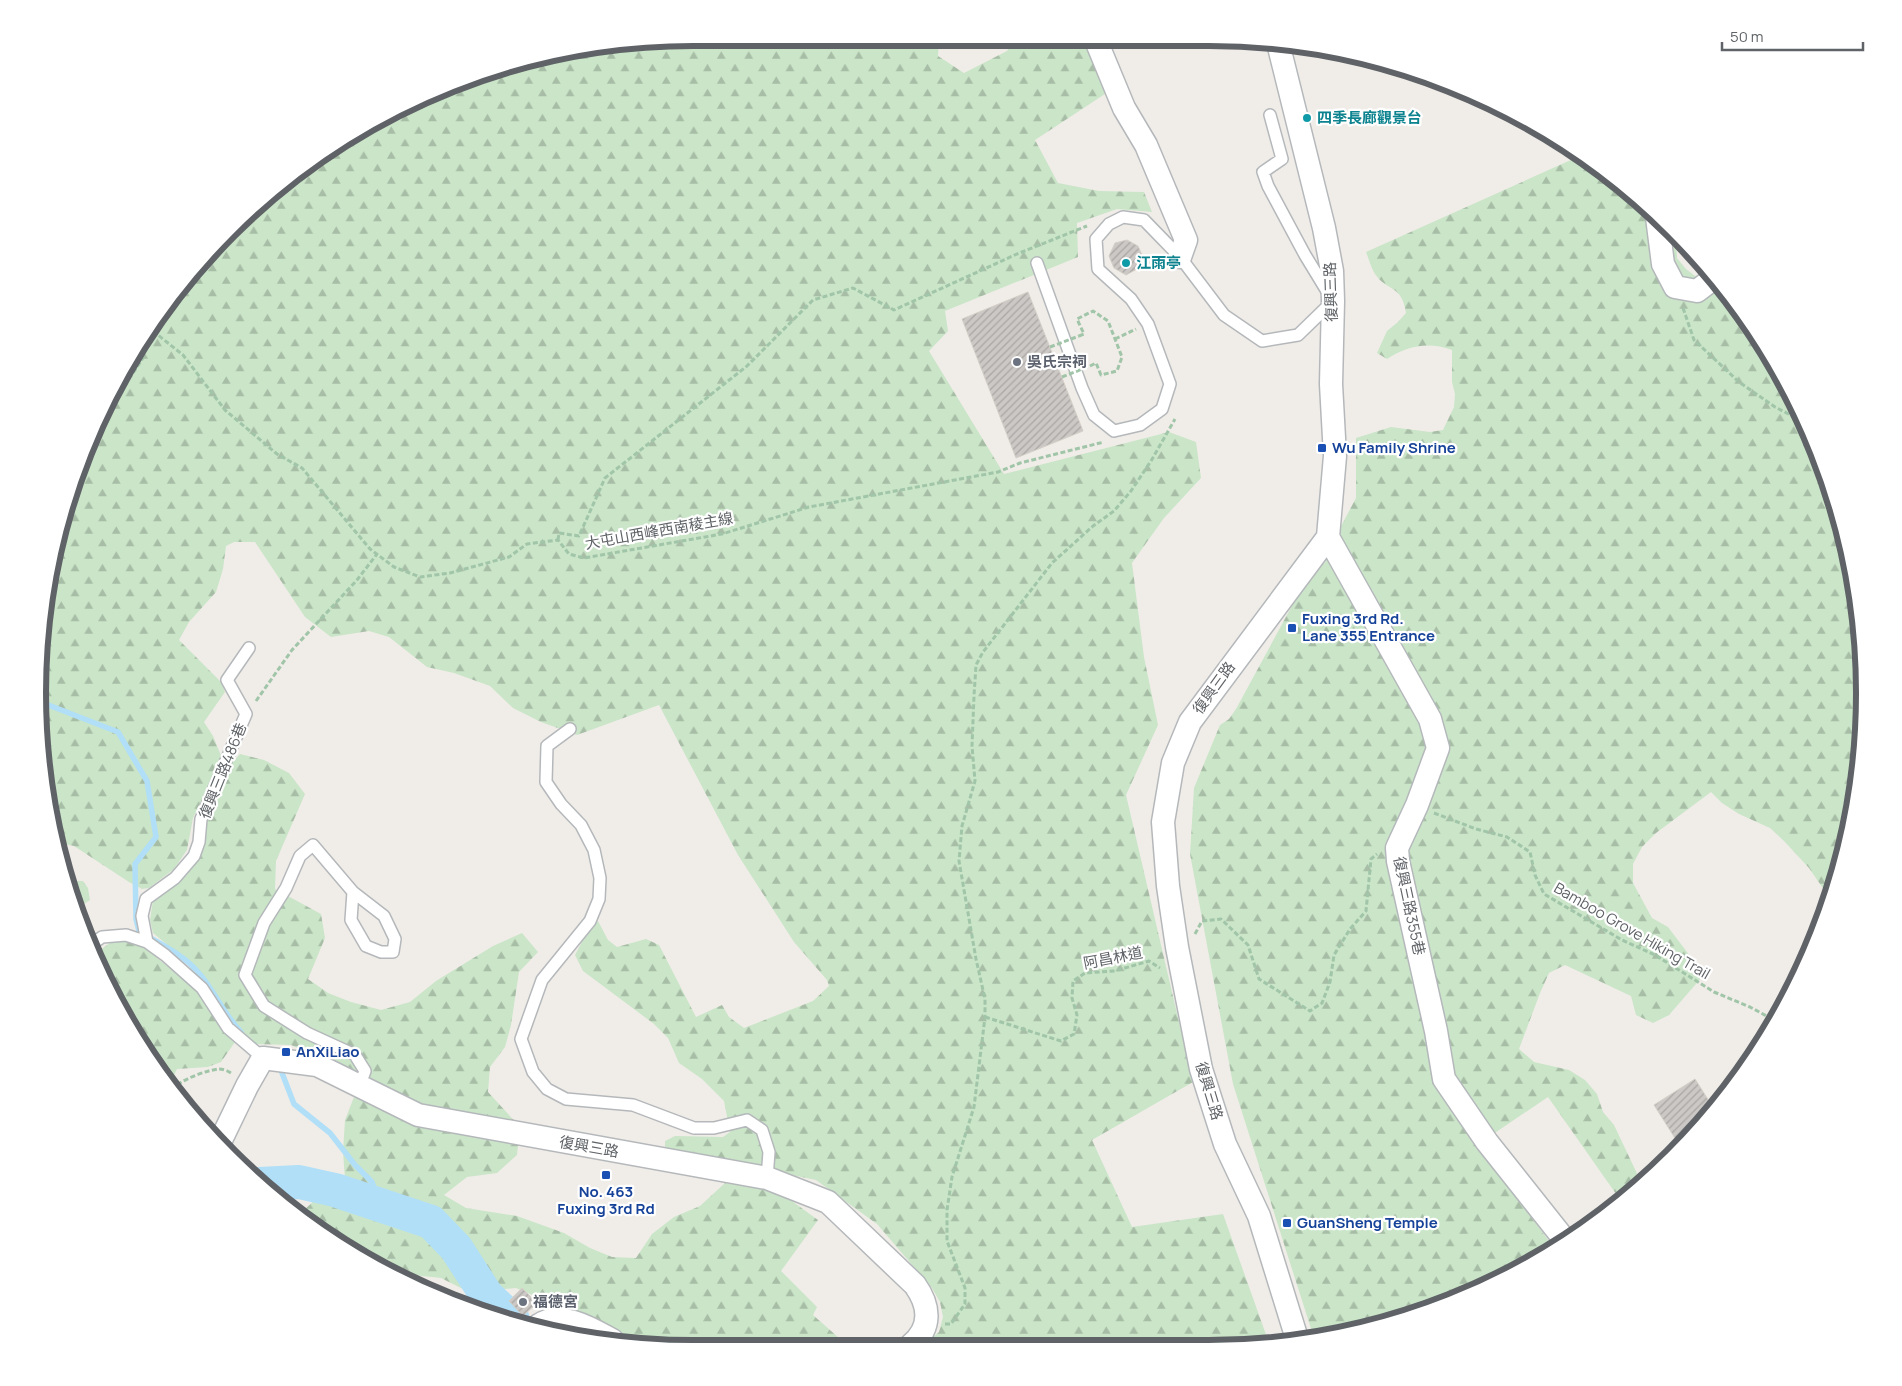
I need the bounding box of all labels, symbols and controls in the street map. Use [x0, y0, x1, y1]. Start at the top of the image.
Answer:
scale bar [1722, 20, 1863, 52]
text: 50 m [1730, 26, 1764, 47]
place label: 四季長廊觀景台 [1317, 107, 1422, 128]
marker: 四季長廊觀景台 [1301, 112, 1313, 124]
place label: 江雨亭 [1136, 252, 1181, 273]
marker: 江雨亭 [1120, 257, 1132, 269]
street label: 復興三路 [1319, 262, 1342, 322]
place label: 吳氏宗祠 [1027, 351, 1087, 372]
marker: 吳氏宗祠 [1011, 356, 1023, 368]
place label: Wu Family Shrine [1332, 437, 1456, 458]
marker: Wu Family Shrine [1316, 442, 1328, 454]
street label: 大屯山西峰西南稜主線 [583, 507, 735, 554]
place label: Fuxing 3rd Rd. Lane 355 Entrance [1302, 608, 1435, 646]
marker: Fuxing 3rd Rd. Lane 355 Entrance [1286, 622, 1298, 634]
street label: 復興三路 [1187, 657, 1240, 718]
street label: 復興三路486巷 [194, 720, 251, 822]
street label: 復興三路355巷 [1389, 854, 1430, 957]
street label: Bamboo Grove Hiking Trail [1550, 877, 1714, 984]
street label: 阿昌林道 [1081, 941, 1144, 974]
place label: AnXiLiao [296, 1041, 360, 1062]
marker: AnXiLiao [280, 1046, 292, 1058]
street label: 復興三路 [1191, 1059, 1228, 1123]
street label: 復興三路 [558, 1131, 620, 1162]
marker: No. 463 Fuxing 3rd Rd [600, 1169, 612, 1181]
place label: No. 463 Fuxing 3rd Rd [557, 1181, 655, 1219]
place label: GuanSheng Temple [1297, 1212, 1438, 1233]
marker: GuanSheng Temple [1281, 1217, 1293, 1229]
place label: 福德宮 [533, 1291, 578, 1312]
marker: 福德宮 [517, 1296, 529, 1308]

